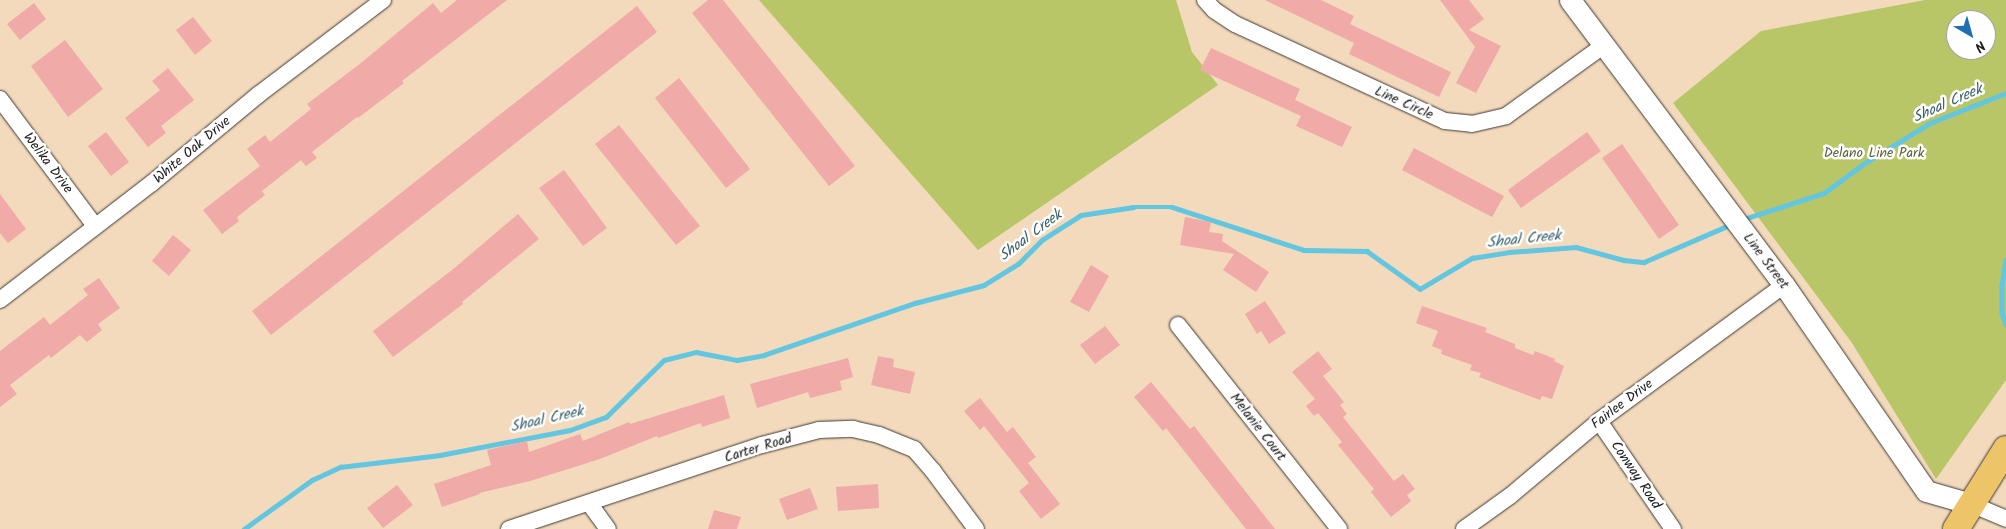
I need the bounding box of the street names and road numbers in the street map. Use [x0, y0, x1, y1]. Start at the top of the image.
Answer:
street label: Line Circle [1372, 83, 1436, 123]
street label: White Oak Drive [150, 113, 234, 187]
street label: Welika Drive [20, 129, 76, 197]
street label: Line Street [1739, 230, 1793, 292]
street label: Fairlee Drive [1588, 375, 1656, 433]
street label: Melanie Court [1226, 390, 1290, 464]
street label: Carter Road [722, 430, 794, 466]
street label: Conway Road [1607, 438, 1665, 512]

